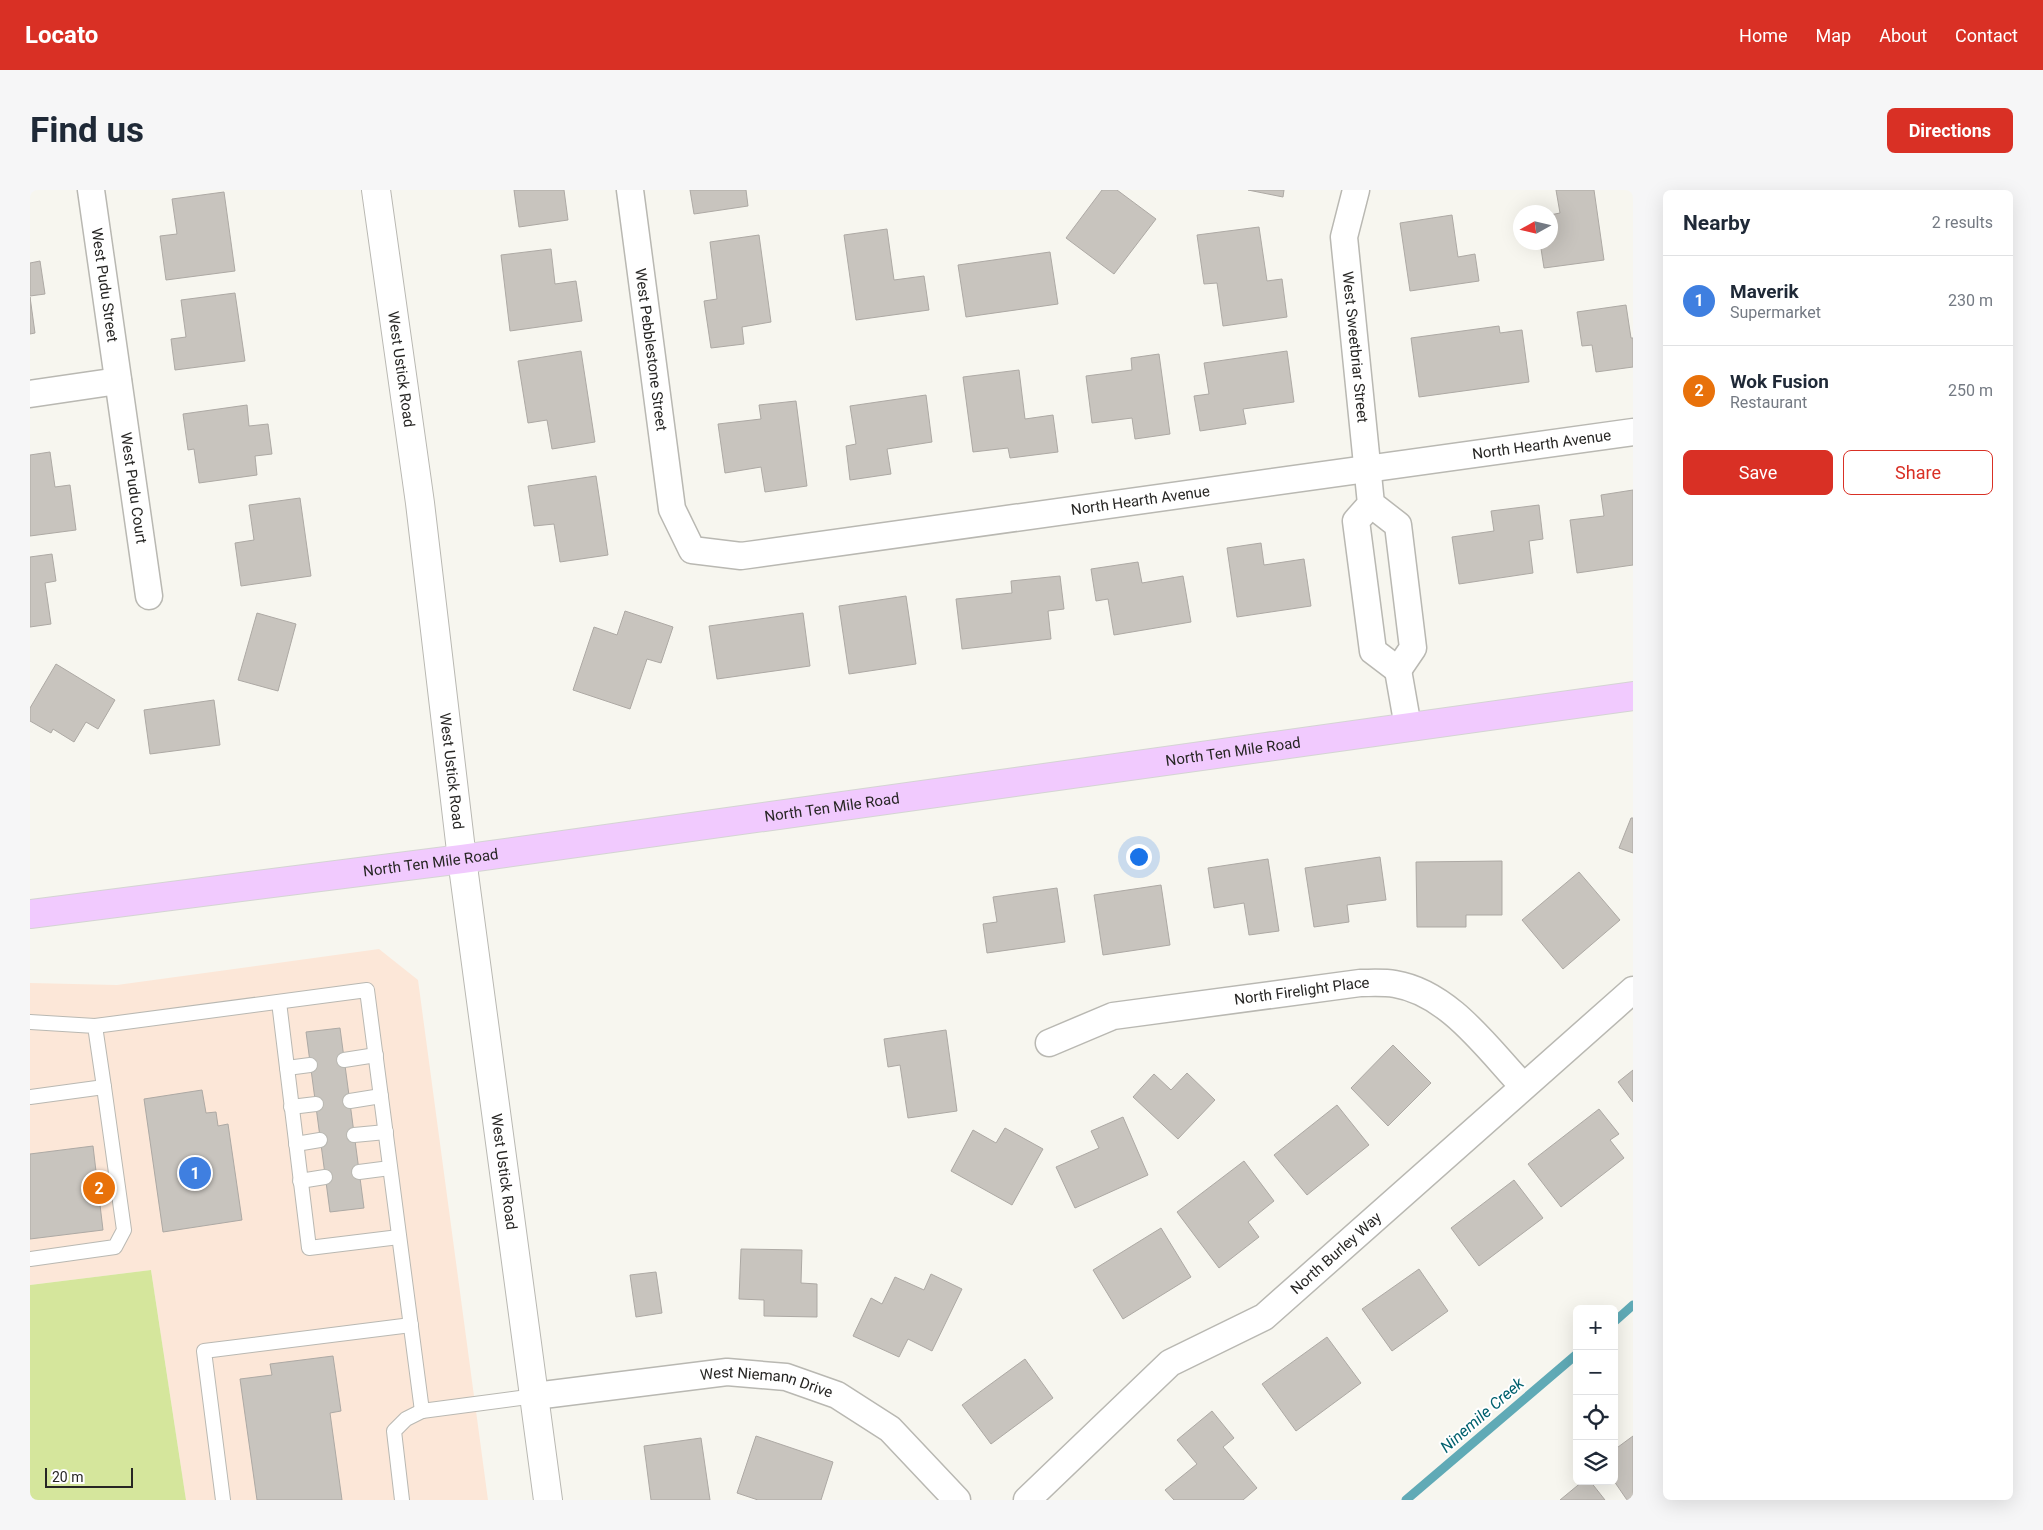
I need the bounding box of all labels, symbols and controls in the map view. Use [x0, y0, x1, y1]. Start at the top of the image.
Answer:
text: Locato [25, 21, 98, 49]
text: Home [1739, 25, 1788, 46]
text: Map [1816, 25, 1851, 46]
text: About [1879, 25, 1927, 46]
text: Contact [1955, 25, 2018, 46]
button: Directions [1887, 108, 2013, 153]
text: Find us [30, 110, 144, 151]
north arrow [1513, 205, 1558, 250]
text: Nearby [1683, 211, 1750, 235]
text: 2 results [1932, 213, 1993, 232]
street label: West Pudu Street [88, 227, 122, 343]
street label: West Pebblestone Street [631, 267, 671, 432]
street label: West Sweetbriar Street [1338, 270, 1372, 424]
text: Maverik [1730, 280, 1799, 303]
text: 1 [1694, 291, 1704, 310]
text: 230 m [1948, 291, 1993, 310]
text: Supermarket [1730, 303, 1821, 322]
street label: West Ustick Road [384, 310, 418, 429]
text: Wok Fusion [1730, 370, 1829, 393]
text: 2 [1694, 381, 1704, 400]
text: 250 m [1948, 381, 1993, 400]
text: Restaurant [1730, 393, 1807, 412]
street label: North Hearth Avenue [1471, 426, 1612, 463]
street label: West Pudu Court [117, 431, 150, 545]
button: Save [1683, 450, 1833, 495]
button: Share [1843, 450, 1993, 495]
street label: North Hearth Avenue [1070, 482, 1211, 519]
street label: West Ustick Road [436, 712, 467, 830]
street label: North Ten Mile Road [1164, 733, 1302, 770]
street label: North Ten Mile Road [763, 789, 901, 826]
your location [1126, 844, 1152, 870]
street label: North Ten Mile Road [362, 845, 499, 881]
street label: North Firelight Place [1233, 974, 1370, 1009]
street label: West Ustick Road [487, 1112, 521, 1231]
pin: 1 [179, 1154, 211, 1192]
pin: 2 [83, 1169, 115, 1207]
street label: North Burley Way [1287, 1208, 1385, 1298]
map controls [1573, 1305, 1618, 1485]
button: + [1573, 1305, 1618, 1350]
button: − [1573, 1350, 1618, 1395]
street label: West Niemann Drive [699, 1363, 835, 1402]
water label: Ninemile Creek [1436, 1373, 1529, 1456]
button: locate [1573, 1395, 1618, 1440]
button: layers [1573, 1440, 1618, 1485]
scale bar [45, 1465, 132, 1488]
text: 20 m [52, 1469, 84, 1485]

